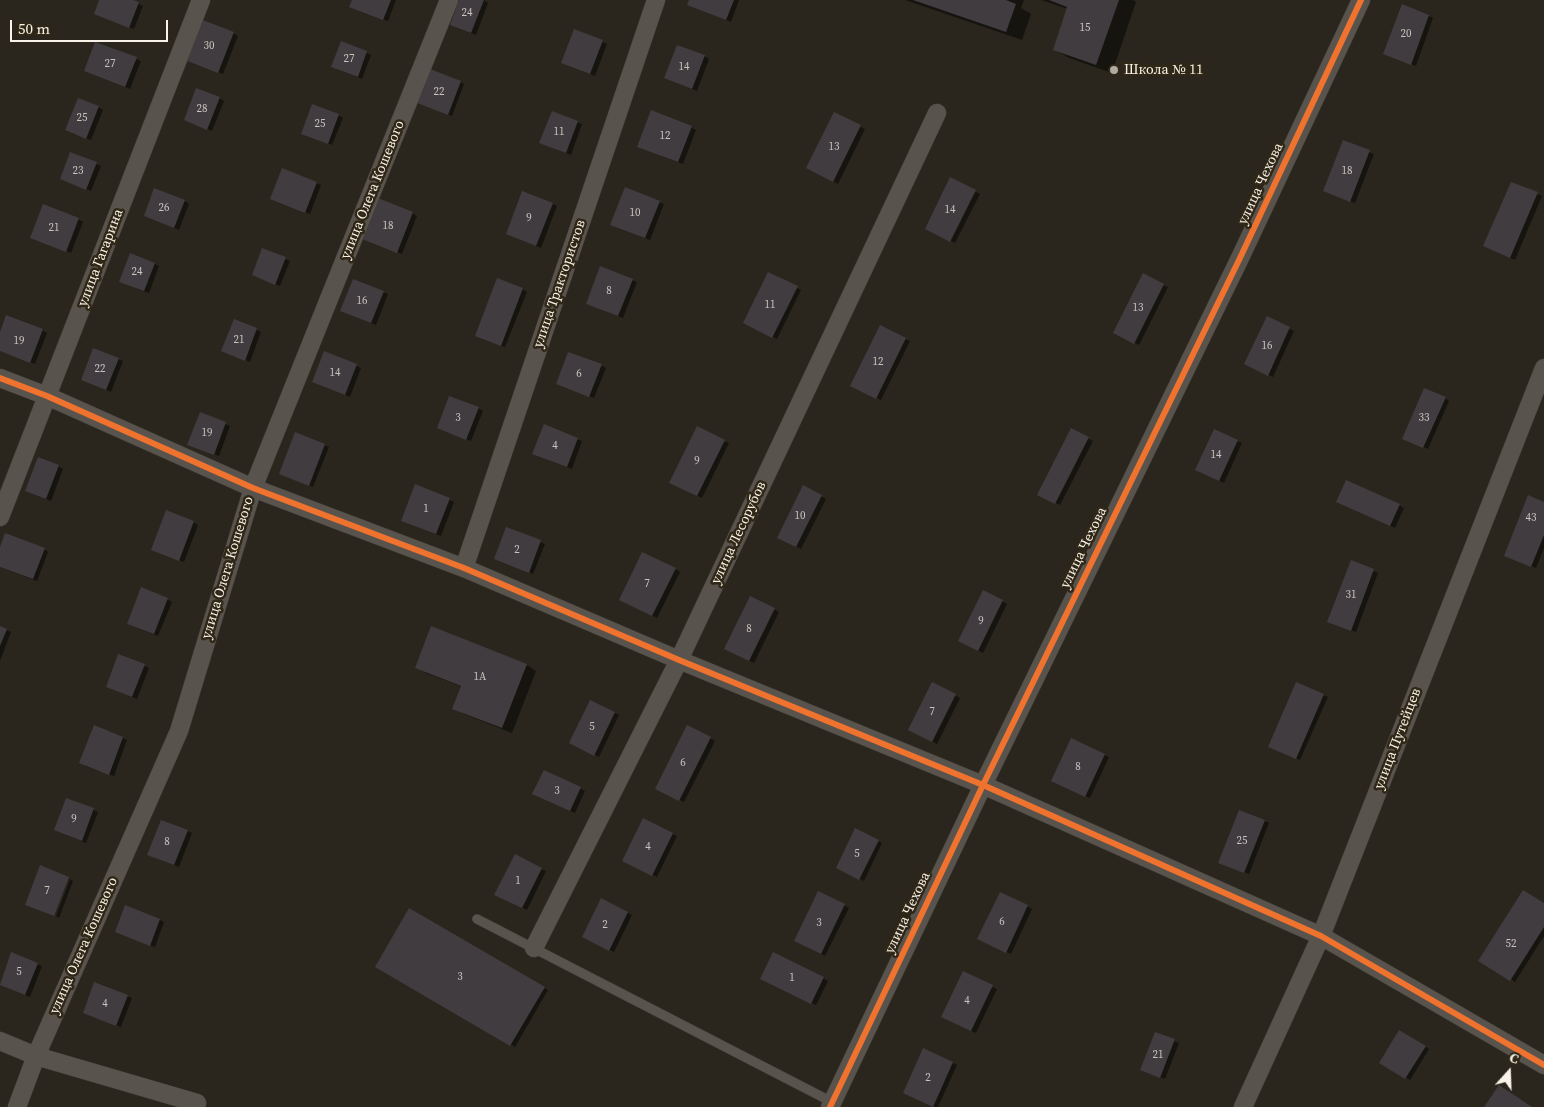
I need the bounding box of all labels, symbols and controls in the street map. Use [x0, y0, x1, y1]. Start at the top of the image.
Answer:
house number: 24 [462, 6, 472, 20]
scale bar [12, 10, 170, 42]
text: 50 m [18, 18, 50, 39]
house number: 15 [1080, 21, 1090, 35]
house number: 20 [1401, 27, 1411, 41]
house number: 30 [204, 39, 214, 53]
house number: 27 [344, 52, 354, 66]
house number: 27 [105, 57, 115, 71]
house number: 14 [679, 60, 689, 74]
place label: Школа № 11 [1124, 62, 1203, 78]
marker: Школа № 11 [1108, 64, 1120, 76]
house number: 22 [434, 85, 444, 99]
house number: 28 [197, 102, 207, 116]
house number: 25 [77, 111, 87, 125]
house number: 25 [315, 117, 325, 131]
street label: улица Олега Кошевого [337, 118, 409, 262]
house number: 11 [554, 125, 564, 139]
house number: 12 [660, 129, 670, 143]
house number: 13 [829, 140, 839, 154]
street label: улица Чехова [1235, 140, 1287, 228]
house number: 23 [73, 164, 83, 178]
house number: 18 [1342, 164, 1352, 178]
house number: 26 [159, 201, 169, 215]
house number: 14 [945, 203, 955, 217]
house number: 10 [630, 206, 640, 220]
street label: улица Гагарина [75, 207, 127, 309]
house number: 9 [526, 211, 532, 225]
street label: улица Трактористов [530, 218, 590, 350]
house number: 18 [383, 219, 393, 233]
house number: 21 [49, 221, 59, 235]
house number: 24 [132, 265, 142, 279]
house number: 8 [606, 284, 612, 298]
house number: 16 [357, 294, 367, 308]
house number: 11 [765, 298, 775, 312]
house number: 13 [1133, 301, 1143, 315]
house number: 21 [234, 333, 244, 347]
house number: 19 [14, 334, 24, 348]
house number: 16 [1262, 339, 1272, 353]
house number: 12 [873, 355, 883, 369]
house number: 22 [95, 362, 105, 376]
house number: 14 [330, 366, 340, 380]
house number: 6 [576, 367, 582, 381]
house number: 3 [455, 411, 461, 425]
house number: 33 [1419, 411, 1429, 425]
house number: 19 [202, 426, 212, 440]
house number: 4 [552, 439, 558, 453]
house number: 14 [1211, 448, 1221, 462]
house number: 9 [694, 454, 700, 468]
street label: улица Лесорубов [708, 479, 770, 587]
street label: улица Олега Кошевого [198, 495, 258, 641]
house number: 1 [423, 502, 429, 516]
street label: улица Чехова [1057, 505, 1111, 591]
house number: 10 [795, 509, 805, 523]
house number: 43 [1526, 511, 1536, 525]
house number: 2 [514, 543, 520, 557]
house number: 7 [644, 577, 650, 591]
house number: 31 [1346, 588, 1356, 602]
house number: 9 [978, 614, 984, 628]
house number: 8 [746, 622, 752, 636]
house number: 1А [474, 670, 486, 684]
street label: улица Путейцев [1371, 686, 1425, 792]
house number: 7 [929, 705, 935, 719]
house number: 5 [589, 720, 595, 734]
house number: 6 [680, 756, 686, 770]
house number: 8 [1075, 760, 1081, 774]
house number: 3 [554, 784, 560, 798]
house number: 9 [71, 812, 77, 826]
house number: 25 [1237, 834, 1247, 848]
house number: 8 [164, 835, 170, 849]
house number: 4 [645, 840, 651, 854]
house number: 5 [854, 847, 860, 861]
street label: улица Чехова [882, 869, 934, 957]
house number: 1 [515, 874, 521, 888]
street label: улица Олега Кошевого [46, 875, 122, 1017]
house number: 7 [44, 884, 50, 898]
house number: 6 [999, 915, 1005, 929]
house number: 3 [816, 916, 822, 930]
house number: 2 [602, 918, 608, 932]
house number: 52 [1506, 937, 1516, 951]
house number: 5 [16, 965, 22, 979]
house number: 3 [457, 970, 463, 984]
house number: 1 [789, 971, 795, 985]
house number: 4 [964, 994, 970, 1008]
house number: 4 [102, 997, 108, 1011]
north arrow [1484, 1047, 1534, 1097]
text: С [1507, 1047, 1522, 1069]
house number: 21 [1153, 1048, 1163, 1062]
house number: 2 [925, 1071, 931, 1085]

